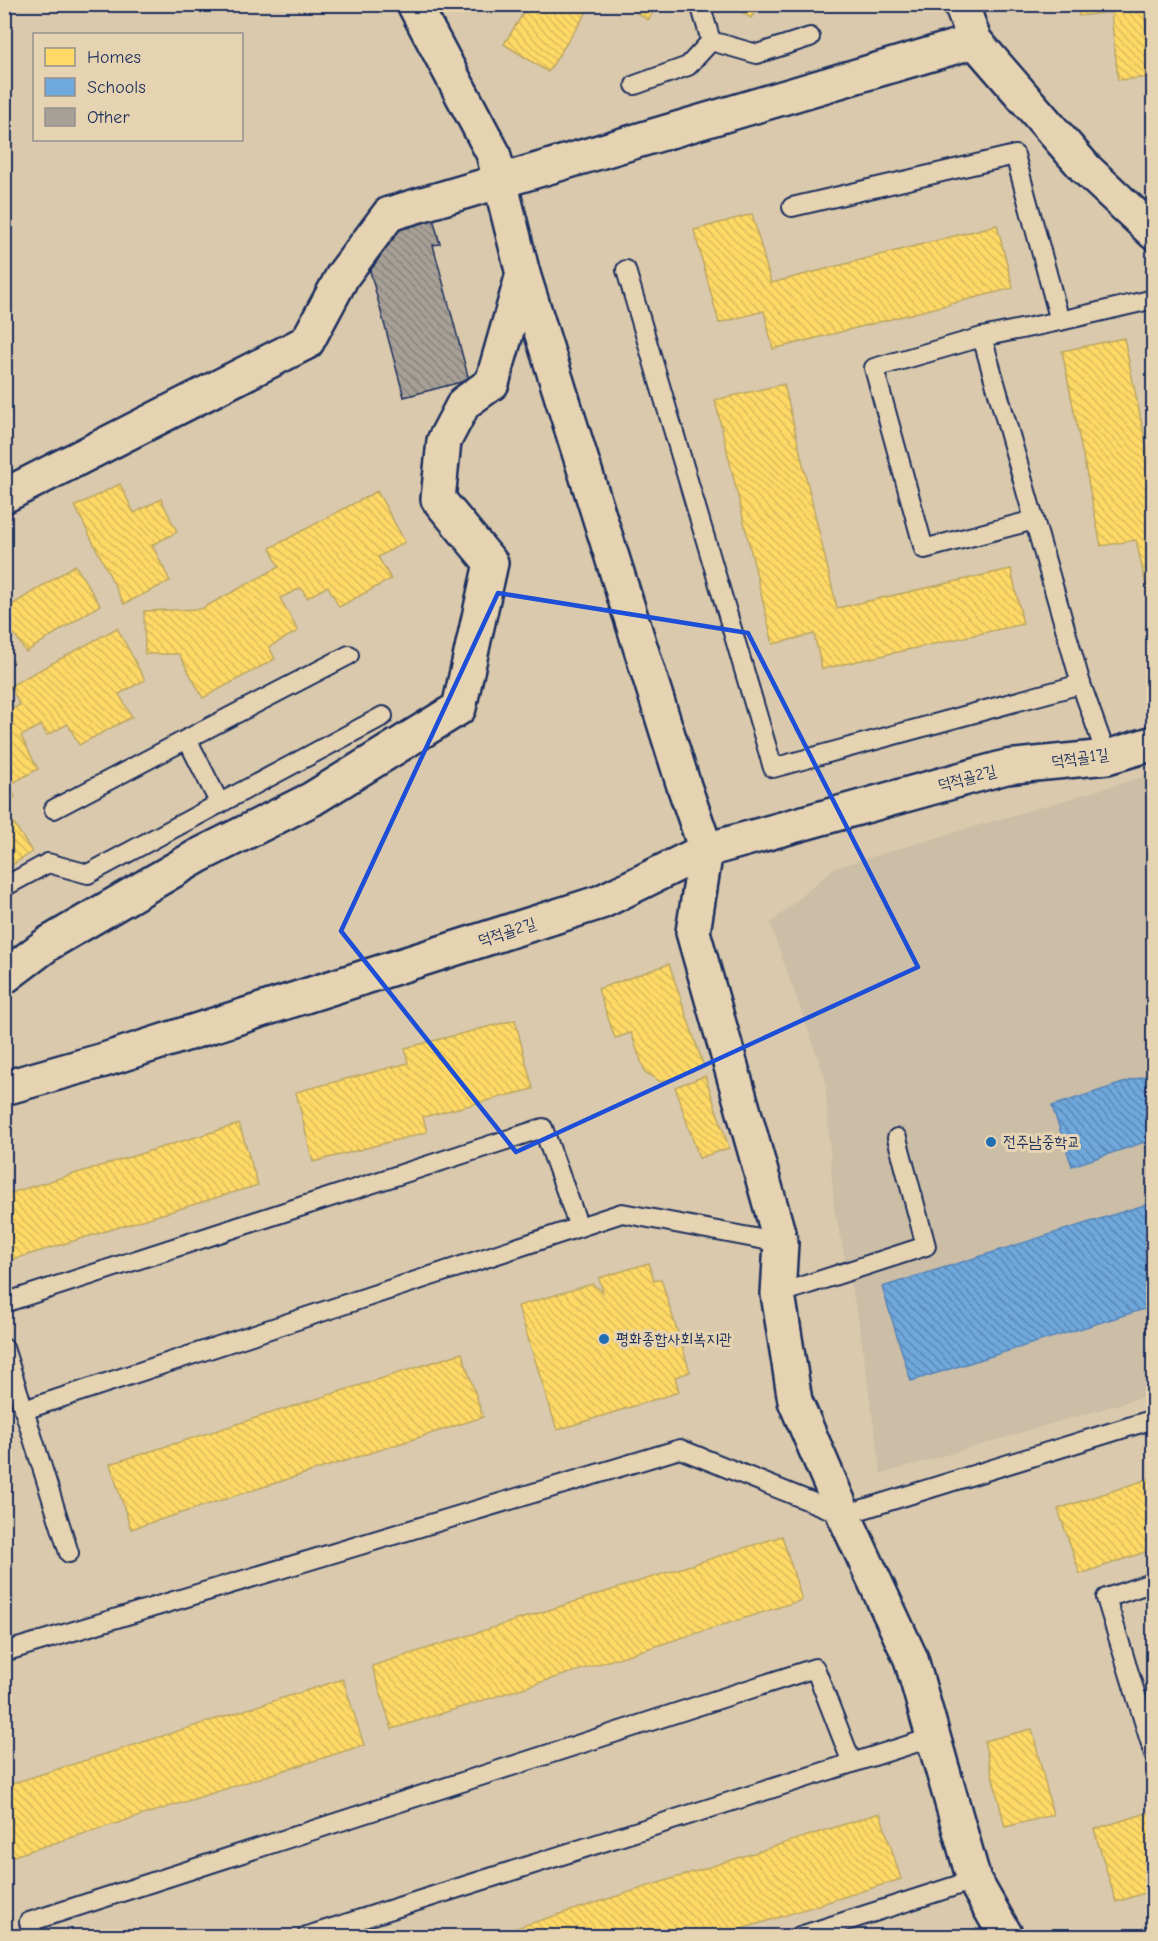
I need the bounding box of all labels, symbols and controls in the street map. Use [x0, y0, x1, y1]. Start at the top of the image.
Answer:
legend [33, 33, 243, 141]
text: Homes [87, 47, 141, 68]
text: Schools [87, 77, 146, 98]
text: Other [87, 107, 130, 128]
street label: 덕적골1길 [1050, 745, 1110, 771]
street label: 덕적골2길 [936, 762, 998, 794]
street label: 덕적골2길 [476, 914, 538, 950]
place label: 전주남중학교 [1003, 1133, 1080, 1151]
marker: 전주남중학교 [984, 1135, 998, 1149]
place label: 평화종합사회복지관 [616, 1330, 732, 1348]
marker: 평화종합사회복지관 [597, 1332, 611, 1346]

